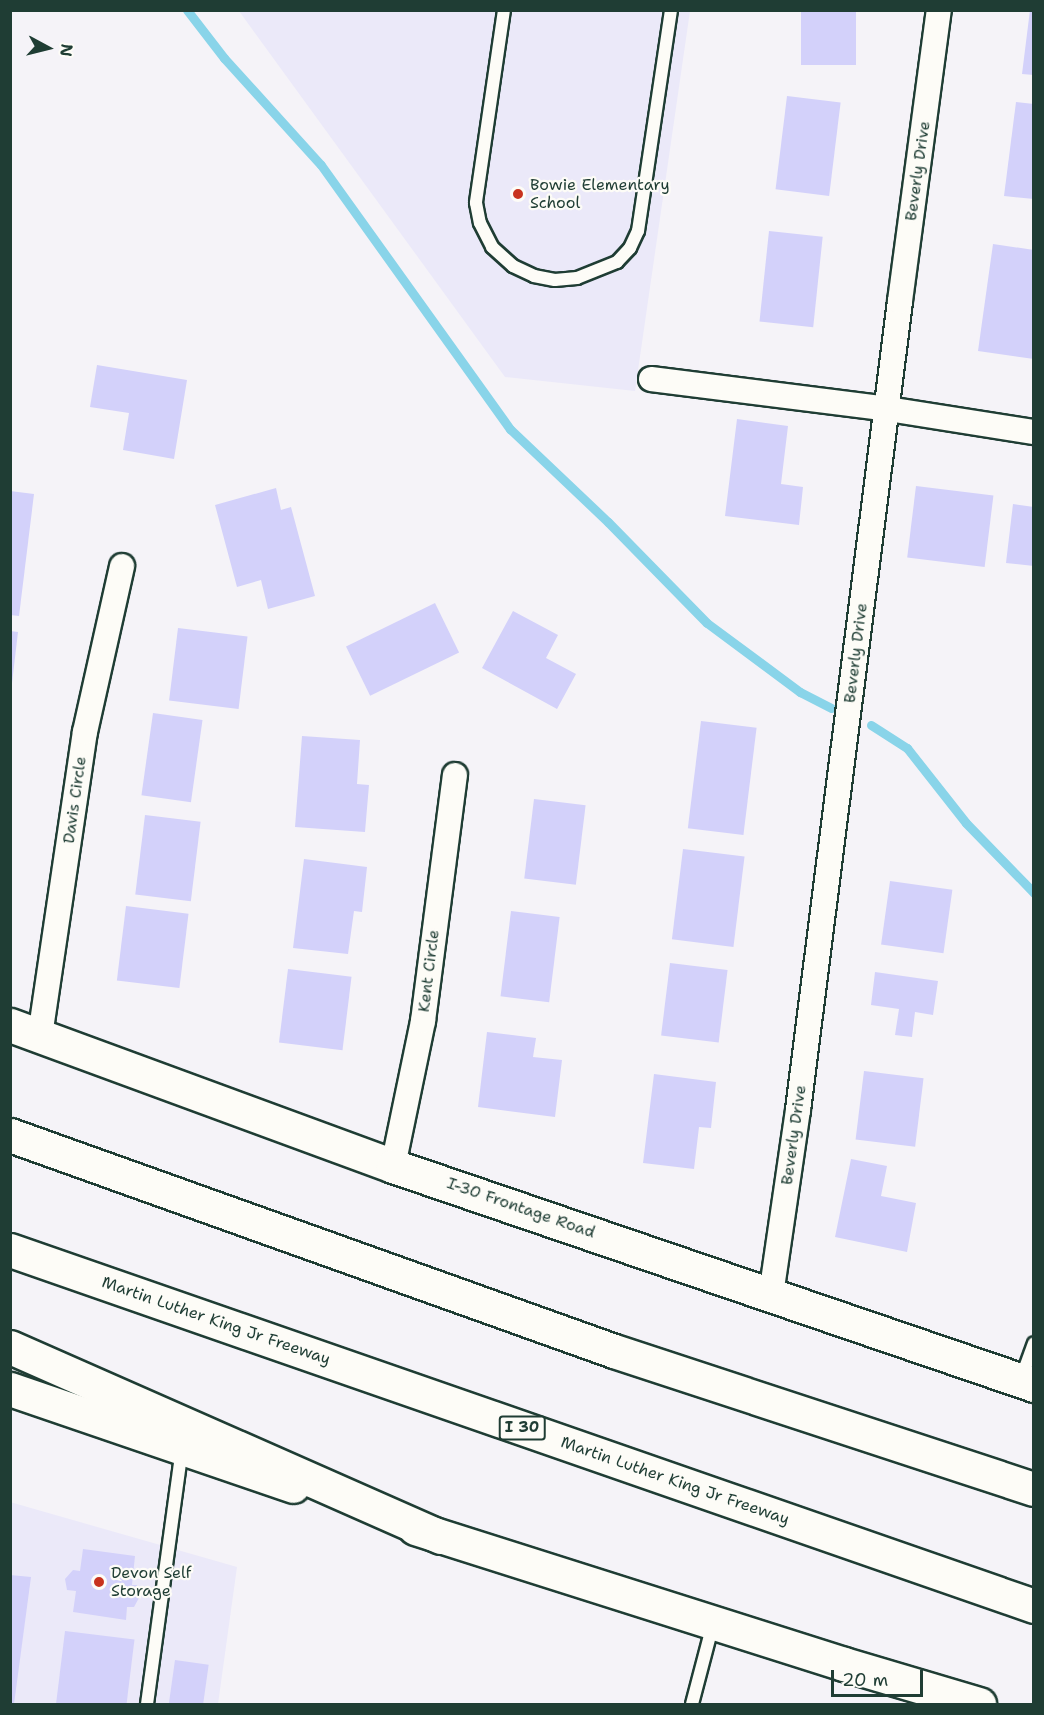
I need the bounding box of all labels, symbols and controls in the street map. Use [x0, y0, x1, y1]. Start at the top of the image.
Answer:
north arrow [18, 18, 78, 78]
text: N [55, 43, 78, 58]
street label: Beverly Drive [901, 120, 935, 222]
place label: Bowie Elementary School [530, 175, 670, 213]
marker: Bowie Elementary School [511, 187, 525, 201]
street label: Beverly Drive [840, 602, 872, 704]
street label: Davis Circle [59, 755, 91, 845]
street label: Kent Circle [414, 929, 444, 1013]
street label: Beverly Drive [777, 1084, 811, 1186]
street label: I-30 Frontage Road [444, 1174, 598, 1242]
street label: Martin Luther King Jr Freeway [99, 1273, 333, 1369]
road number: I 30 [498, 1416, 546, 1440]
street label: Martin Luther King Jr Freeway [558, 1433, 792, 1529]
place label: Devon Self Storage [111, 1563, 192, 1601]
marker: Devon Self Storage [92, 1575, 106, 1589]
scale bar [834, 1658, 926, 1696]
text: 20 m [842, 1668, 888, 1692]

